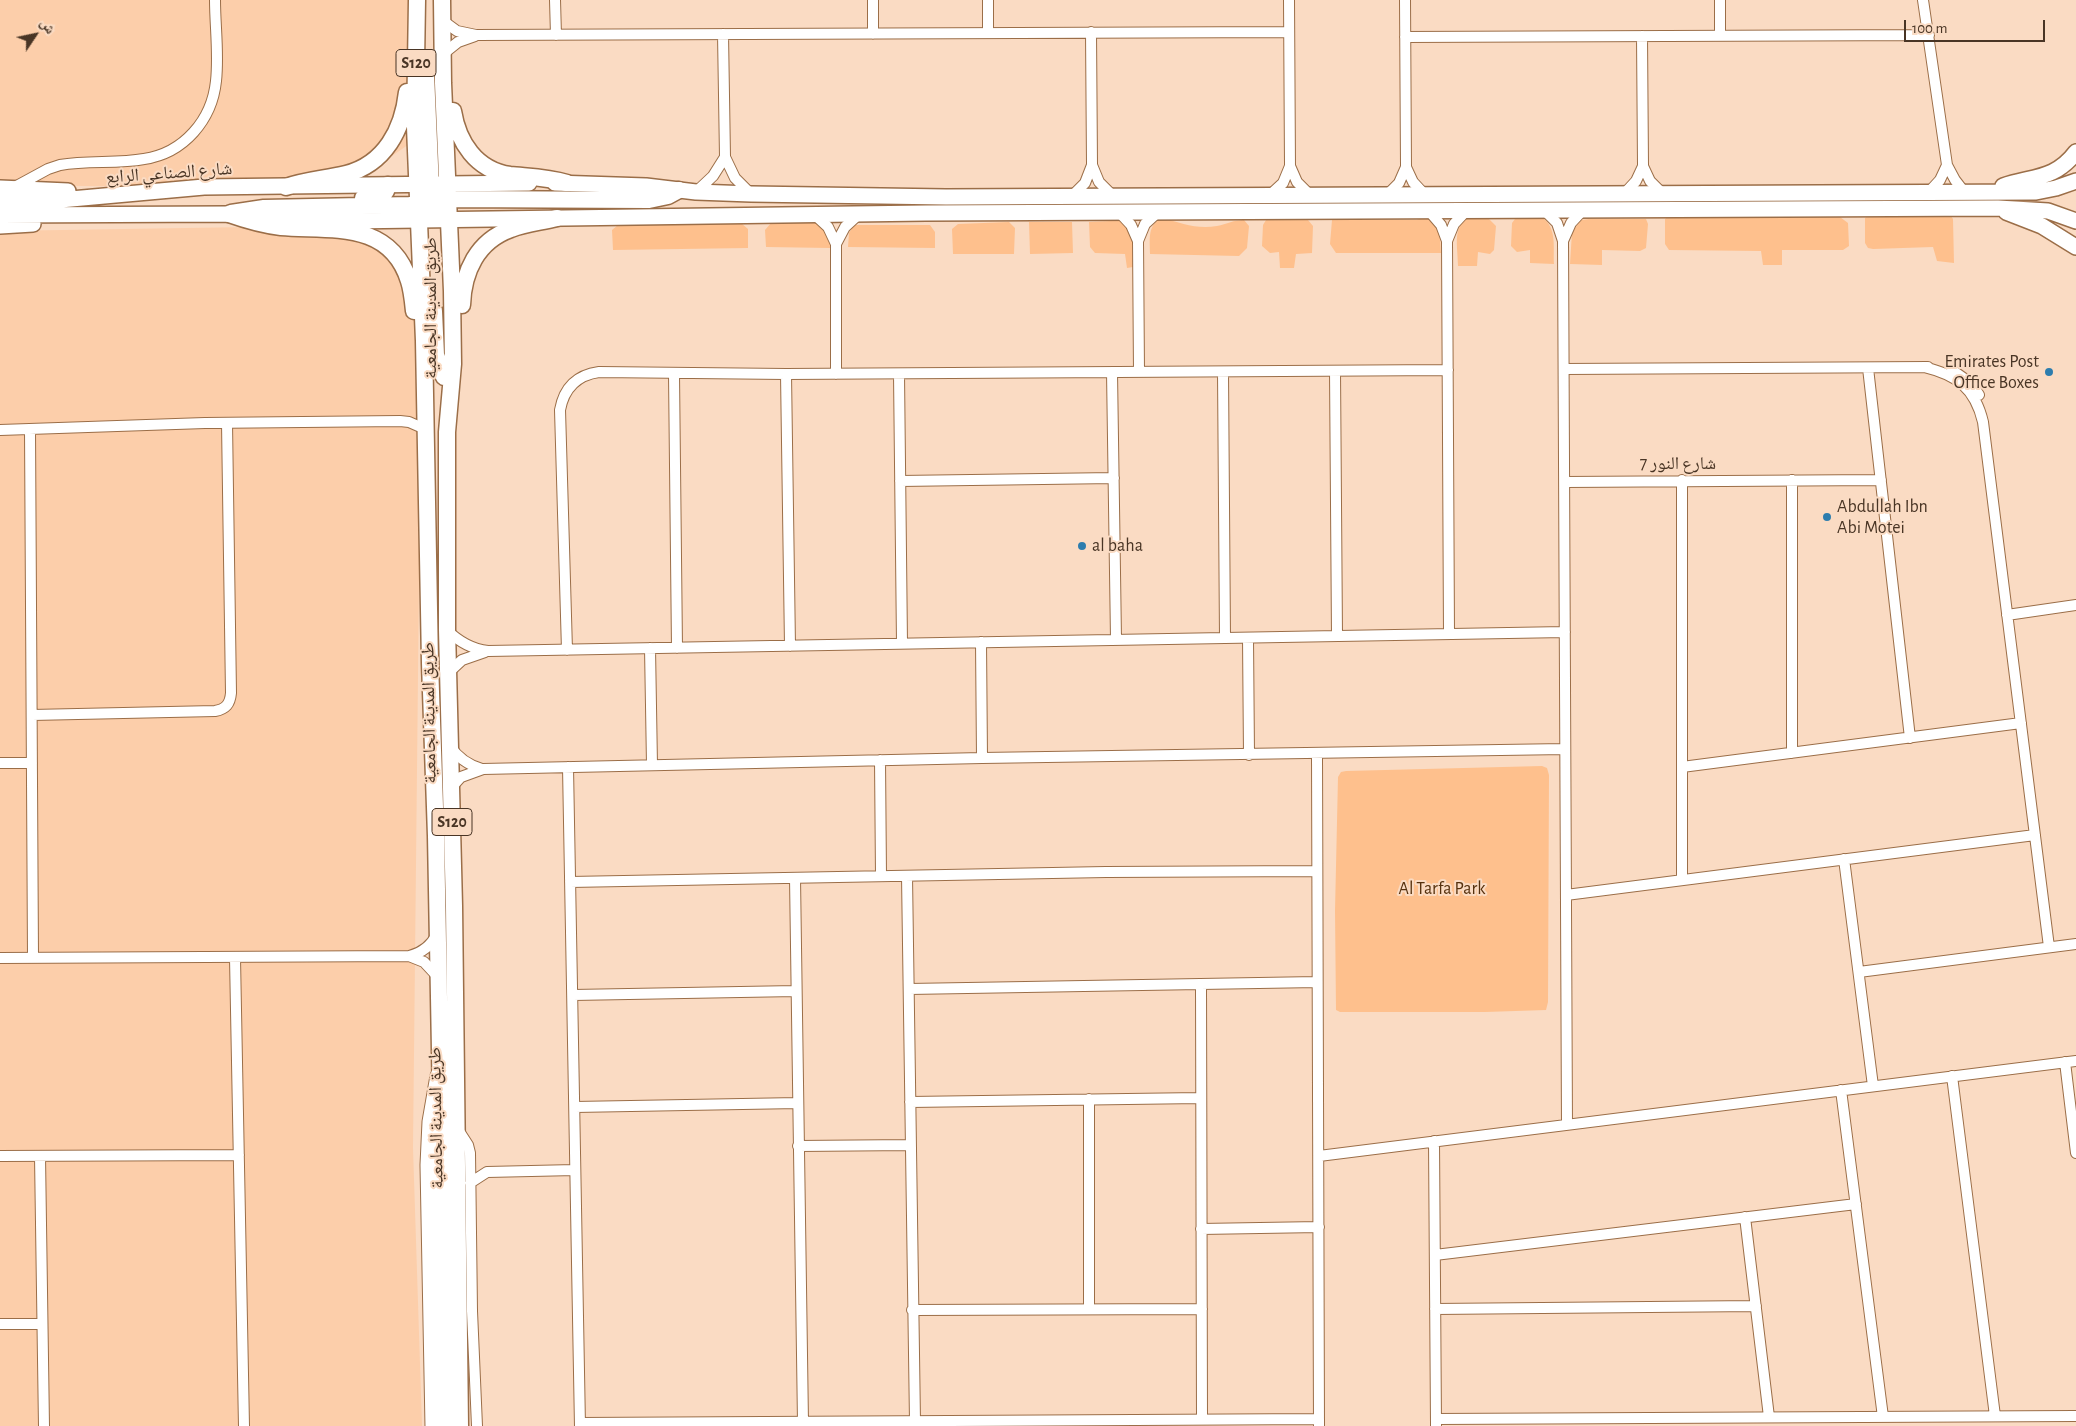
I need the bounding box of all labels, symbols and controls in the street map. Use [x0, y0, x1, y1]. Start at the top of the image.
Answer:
north arrow [10, 10, 60, 60]
scale bar [1906, 10, 2047, 42]
text: ش [37, 17, 57, 37]
text: 100 m [1912, 21, 1947, 36]
road number: S120 [396, 49, 436, 76]
street label: شارع الصناعي الرابع [105, 158, 233, 188]
street label: طريق المدينة الجامعية [420, 237, 442, 379]
place label: Emirates Post Office Boxes [1945, 351, 2039, 394]
marker: Emirates Post Office Boxes [2043, 366, 2055, 378]
street label: شارع النور 7 [1640, 453, 1716, 475]
place label: Abdullah Ibn Abi Motei [1837, 496, 1928, 538]
marker: Abdullah Ibn Abi Motei [1821, 511, 1833, 523]
place label: al baha [1092, 535, 1143, 557]
marker: al baha [1076, 540, 1088, 552]
street label: طريق المدينة الجامعية [417, 642, 441, 784]
road number: S120 [432, 809, 472, 836]
park label: Al Tarfa Park [1398, 878, 1486, 900]
street label: طريق المدينة الجامعية [424, 1047, 448, 1189]

